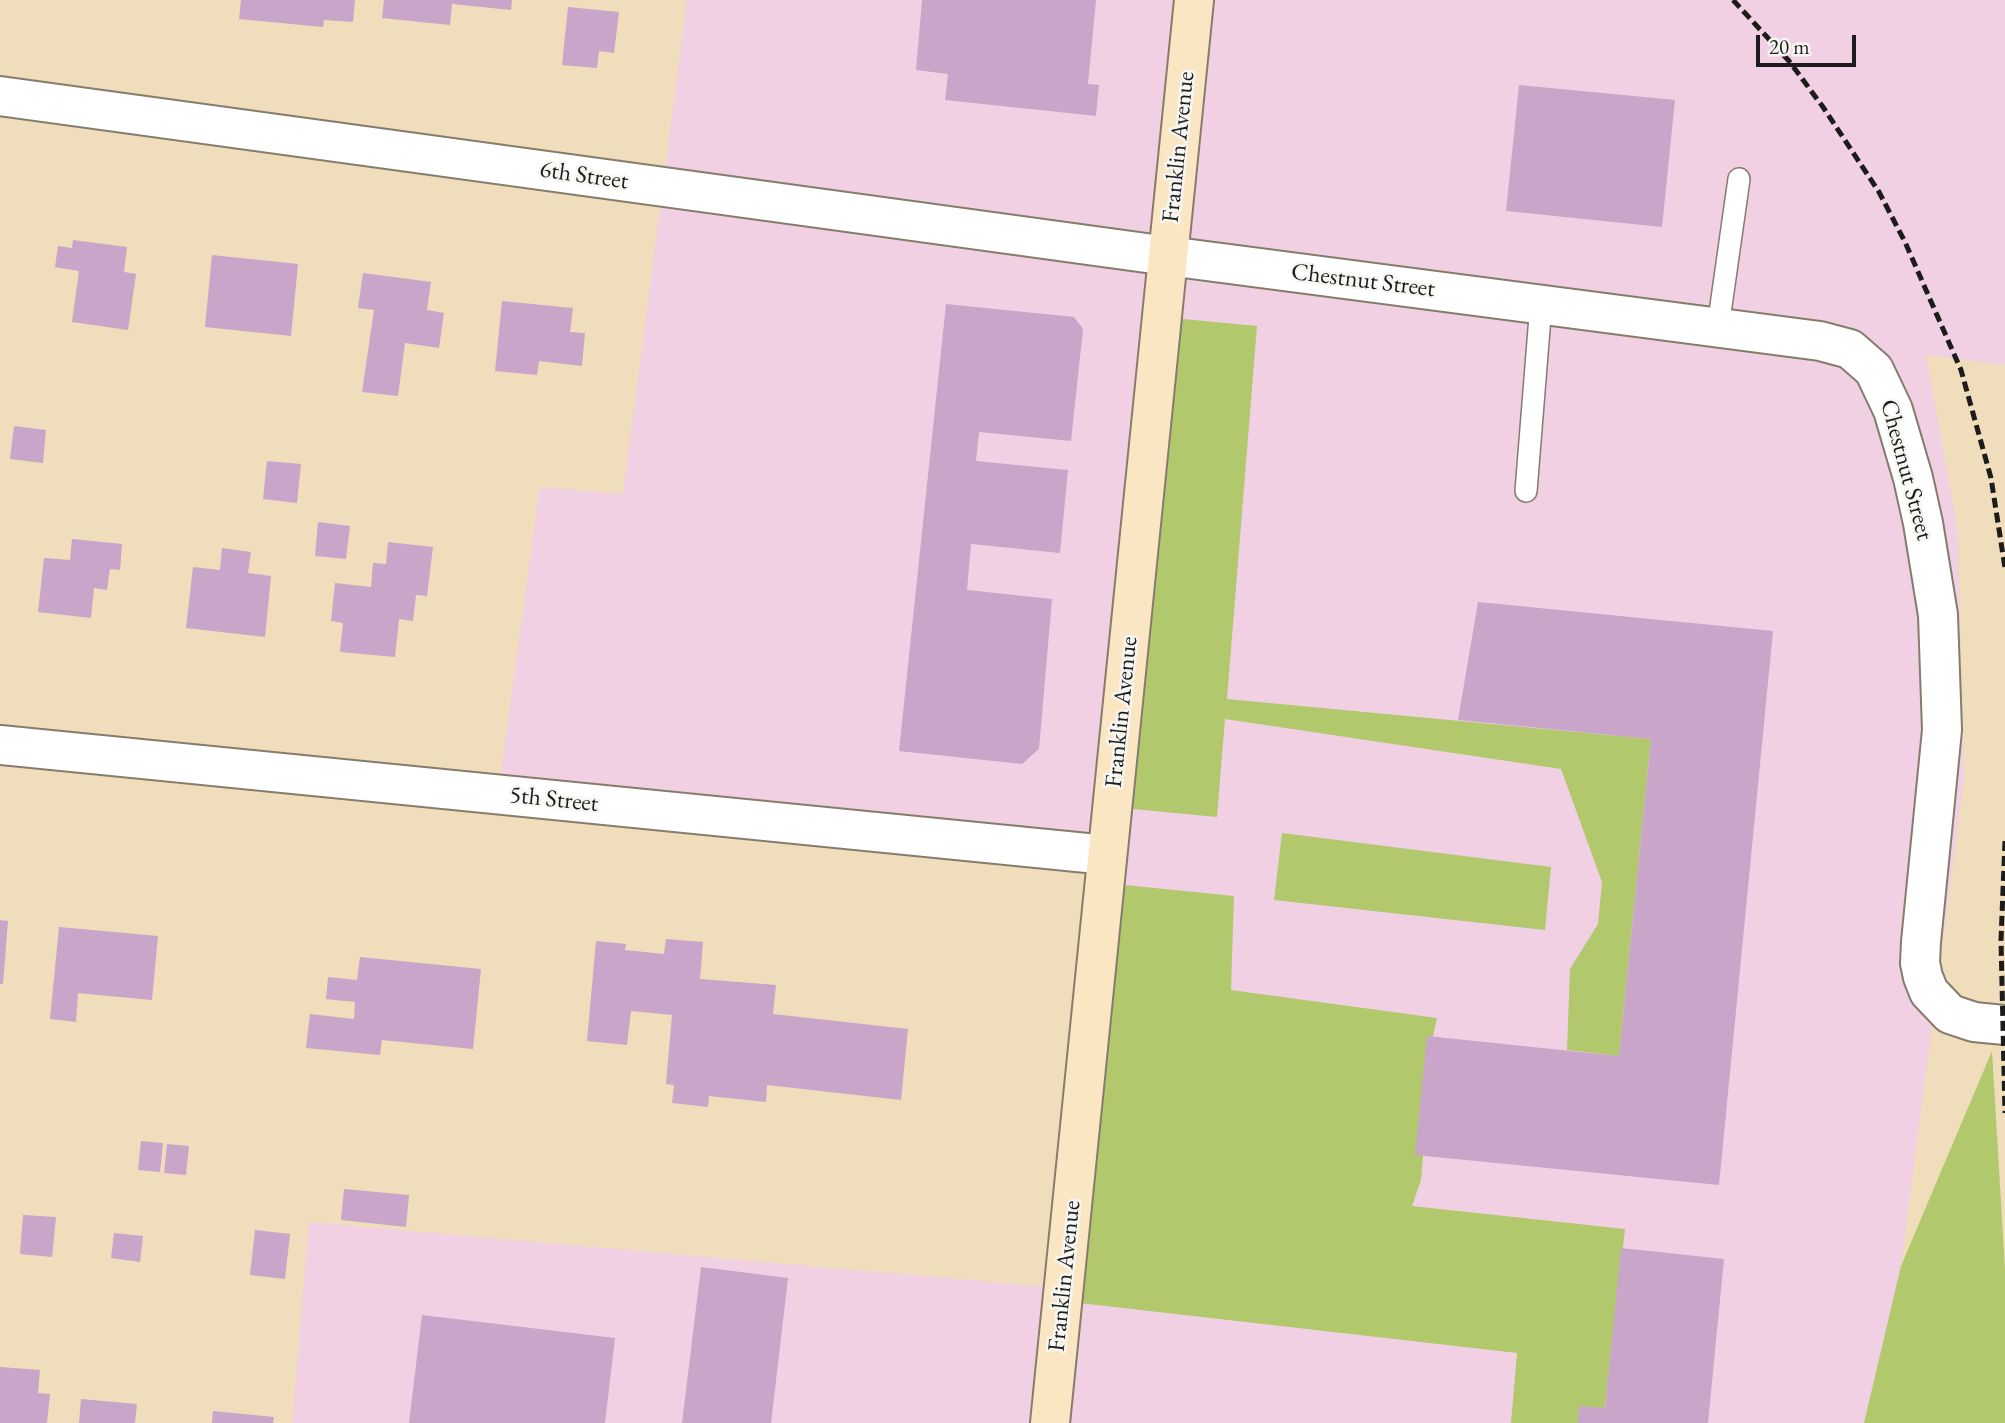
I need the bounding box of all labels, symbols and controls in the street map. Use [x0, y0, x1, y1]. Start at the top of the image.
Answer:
scale bar [1760, 21, 1860, 65]
text: 20 m [1769, 33, 1810, 60]
street label: Franklin Avenue [1157, 70, 1201, 224]
street label: 6th Street [538, 156, 630, 196]
street label: Chestnut Street [1290, 258, 1436, 304]
street label: Chestnut Street [1873, 397, 1939, 543]
street label: Franklin Avenue [1100, 635, 1144, 789]
street label: 5th Street [508, 781, 600, 819]
street label: Franklin Avenue [1043, 1199, 1087, 1353]

